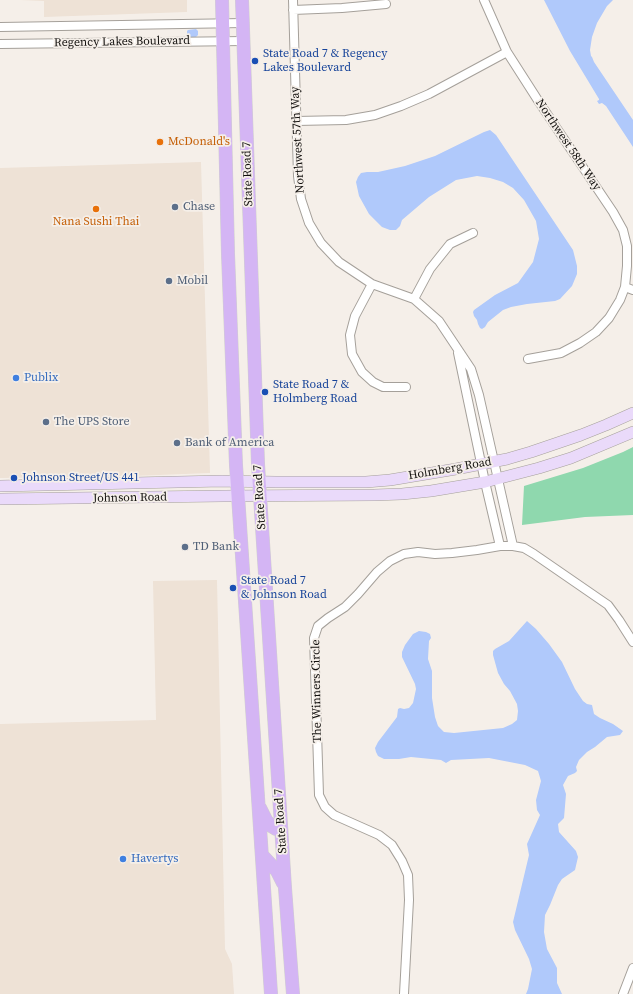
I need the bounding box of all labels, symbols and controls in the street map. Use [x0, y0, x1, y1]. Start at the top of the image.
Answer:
street label: Regency Lakes Boulevard [54, 34, 190, 50]
place label: State Road 7 & Regency Lakes Boulevard [263, 47, 387, 75]
marker: State Road 7 & Regency Lakes Boulevard [250, 56, 260, 66]
street label: Northwest 57th Way [288, 86, 308, 194]
street label: Northwest 58th Way [532, 97, 604, 193]
place label: McDonald's [168, 135, 230, 149]
marker: McDonald's [155, 137, 165, 147]
street label: State Road 7 [240, 141, 256, 207]
place label: Chase [183, 200, 215, 214]
marker: Chase [170, 202, 180, 212]
marker: Nana Sushi Thai [91, 204, 101, 214]
place label: Nana Sushi Thai [53, 215, 139, 229]
place label: Mobil [177, 274, 208, 288]
marker: Mobil [164, 276, 174, 286]
place label: Publix [24, 371, 58, 385]
marker: Publix [11, 373, 21, 383]
place label: State Road 7 & Holmberg Road [273, 378, 357, 406]
marker: State Road 7 & Holmberg Road [260, 387, 270, 397]
place label: The UPS Store [54, 415, 130, 429]
marker: The UPS Store [41, 417, 51, 427]
place label: Bank of America [185, 436, 274, 450]
marker: Bank of America [172, 438, 182, 448]
street label: Holmberg Road [407, 455, 493, 483]
street label: State Road 7 [251, 464, 269, 530]
place label: Johnson Street/US 441 [22, 471, 139, 485]
marker: Johnson Street/US 441 [9, 473, 19, 483]
street label: Johnson Road [93, 490, 167, 506]
place label: TD Bank [193, 540, 239, 554]
marker: TD Bank [180, 542, 190, 552]
place label: State Road 7 & Johnson Road [241, 574, 327, 602]
marker: State Road 7 & Johnson Road [228, 583, 238, 593]
street label: The Winners Circle [309, 639, 325, 743]
street label: State Road 7 [272, 788, 290, 854]
place label: Havertys [131, 852, 178, 866]
marker: Havertys [118, 854, 128, 864]

